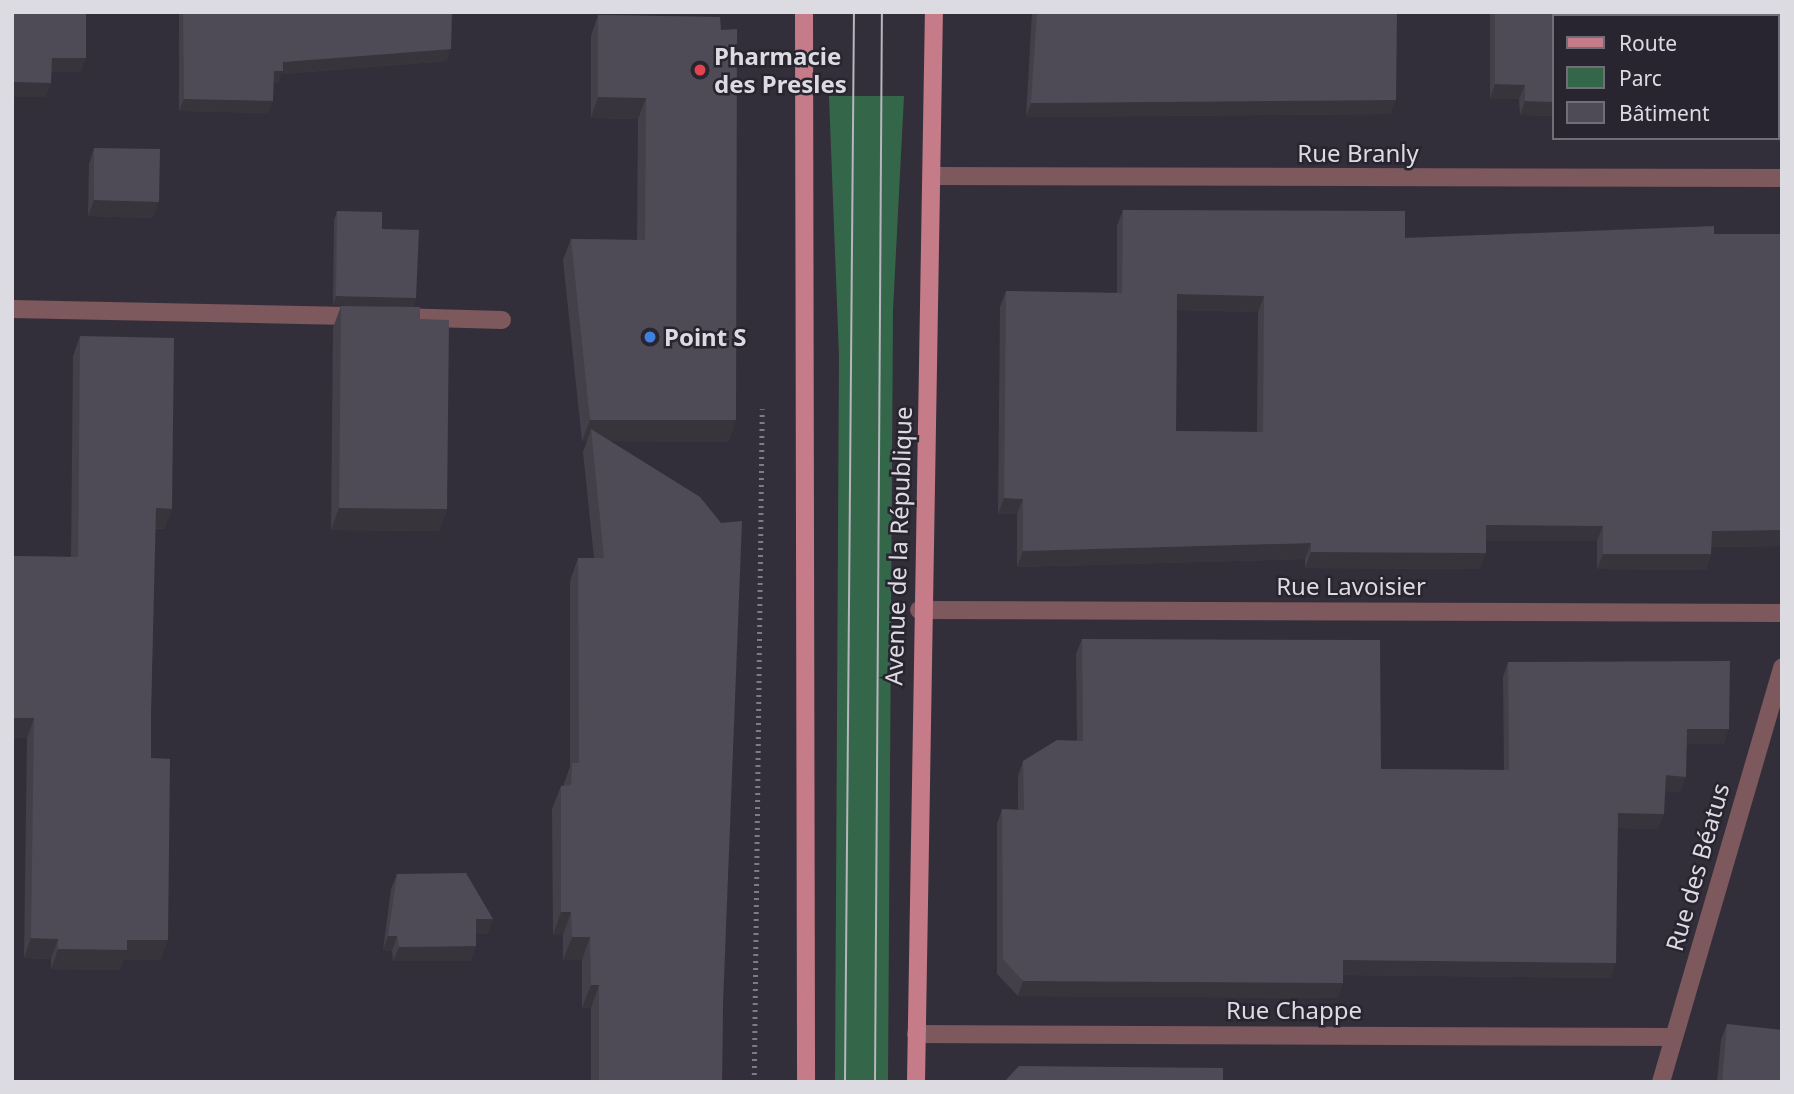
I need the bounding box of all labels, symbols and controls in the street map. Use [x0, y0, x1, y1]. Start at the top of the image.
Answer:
legend [1552, 14, 1780, 140]
text: Route [1619, 29, 1677, 57]
place label: Pharmacie des Presles [714, 42, 847, 98]
marker: Pharmacie des Presles [692, 62, 708, 78]
text: Parc [1619, 64, 1662, 92]
text: Bâtiment [1619, 99, 1709, 127]
street label: Rue Branly [1297, 139, 1419, 167]
place label: Point S [664, 323, 747, 351]
marker: Point S [642, 329, 658, 345]
street label: Avenue de la République [879, 406, 917, 686]
street label: Rue Lavoisier [1276, 572, 1426, 600]
street label: Rue des Béatus [1659, 780, 1735, 954]
street label: Rue Chappe [1226, 996, 1362, 1024]

